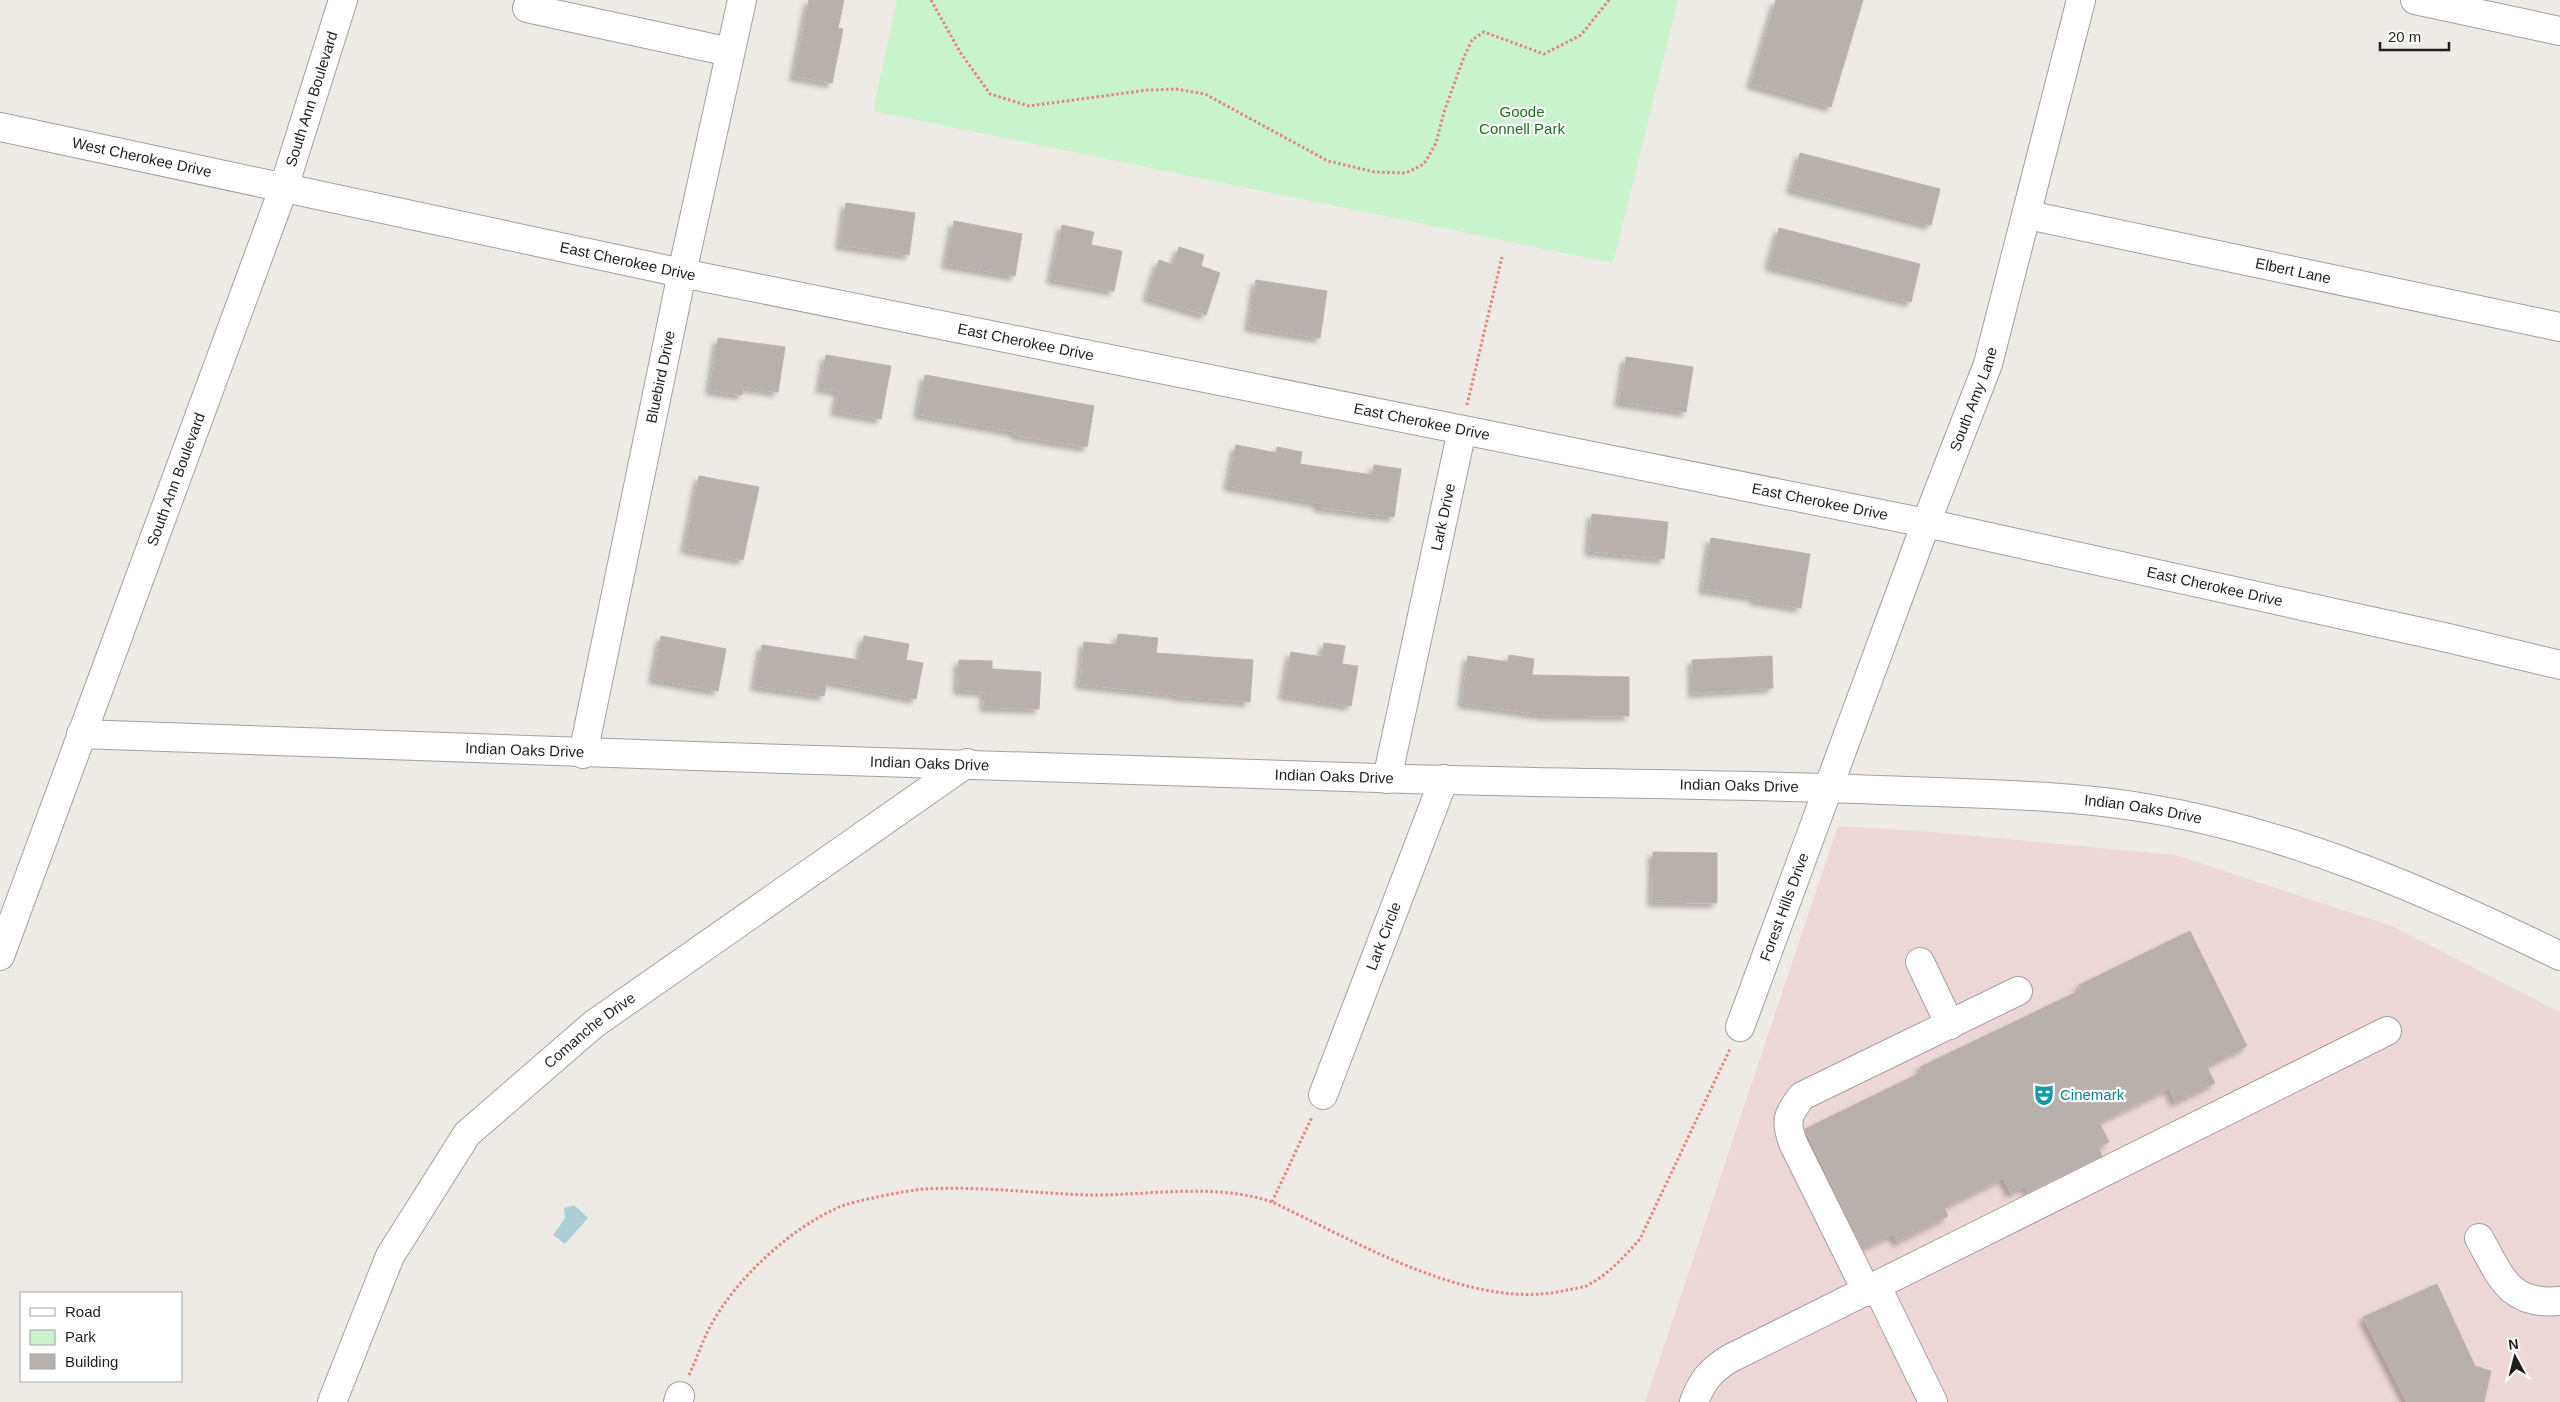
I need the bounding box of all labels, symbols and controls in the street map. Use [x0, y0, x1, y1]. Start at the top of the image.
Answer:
scale bar [2380, 20, 2449, 52]
text: 20 m [2388, 28, 2421, 45]
street label: South Ann Boulevard [282, 29, 341, 169]
park label: Goode Connell Park [1479, 103, 1565, 137]
street label: West Cherokee Drive [71, 134, 213, 180]
street label: East Cherokee Drive [558, 238, 697, 284]
street label: Elbert Lane [2254, 254, 2333, 287]
street label: East Cherokee Drive [956, 320, 1095, 364]
street label: Bluebird Drive [642, 329, 678, 425]
street label: South Amy Lane [1946, 345, 2000, 454]
street label: East Cherokee Drive [1352, 399, 1491, 443]
street label: South Ann Boulevard [143, 410, 208, 548]
street label: East Cherokee Drive [1750, 479, 1889, 523]
street label: Lark Drive [1427, 482, 1458, 552]
street label: East Cherokee Drive [2145, 563, 2284, 609]
street label: Indian Oaks Drive [465, 739, 585, 760]
street label: Indian Oaks Drive [870, 753, 989, 774]
street label: Indian Oaks Drive [1274, 766, 1394, 787]
street label: Indian Oaks Drive [1679, 775, 1799, 795]
street label: Indian Oaks Drive [2083, 791, 2204, 827]
street label: Forest Hills Drive [1756, 850, 1812, 963]
street label: Lark Circle [1363, 900, 1404, 973]
street label: Comanche Drive [540, 989, 638, 1071]
theatre icon: Cinemark [2031, 1082, 2057, 1108]
place label: Cinemark [2060, 1086, 2125, 1103]
legend [20, 1292, 182, 1382]
text: Road [65, 1303, 101, 1320]
text: Park [65, 1328, 96, 1345]
north arrow [2490, 1332, 2540, 1382]
text: N [2507, 1336, 2519, 1353]
text: Building [65, 1353, 118, 1370]

